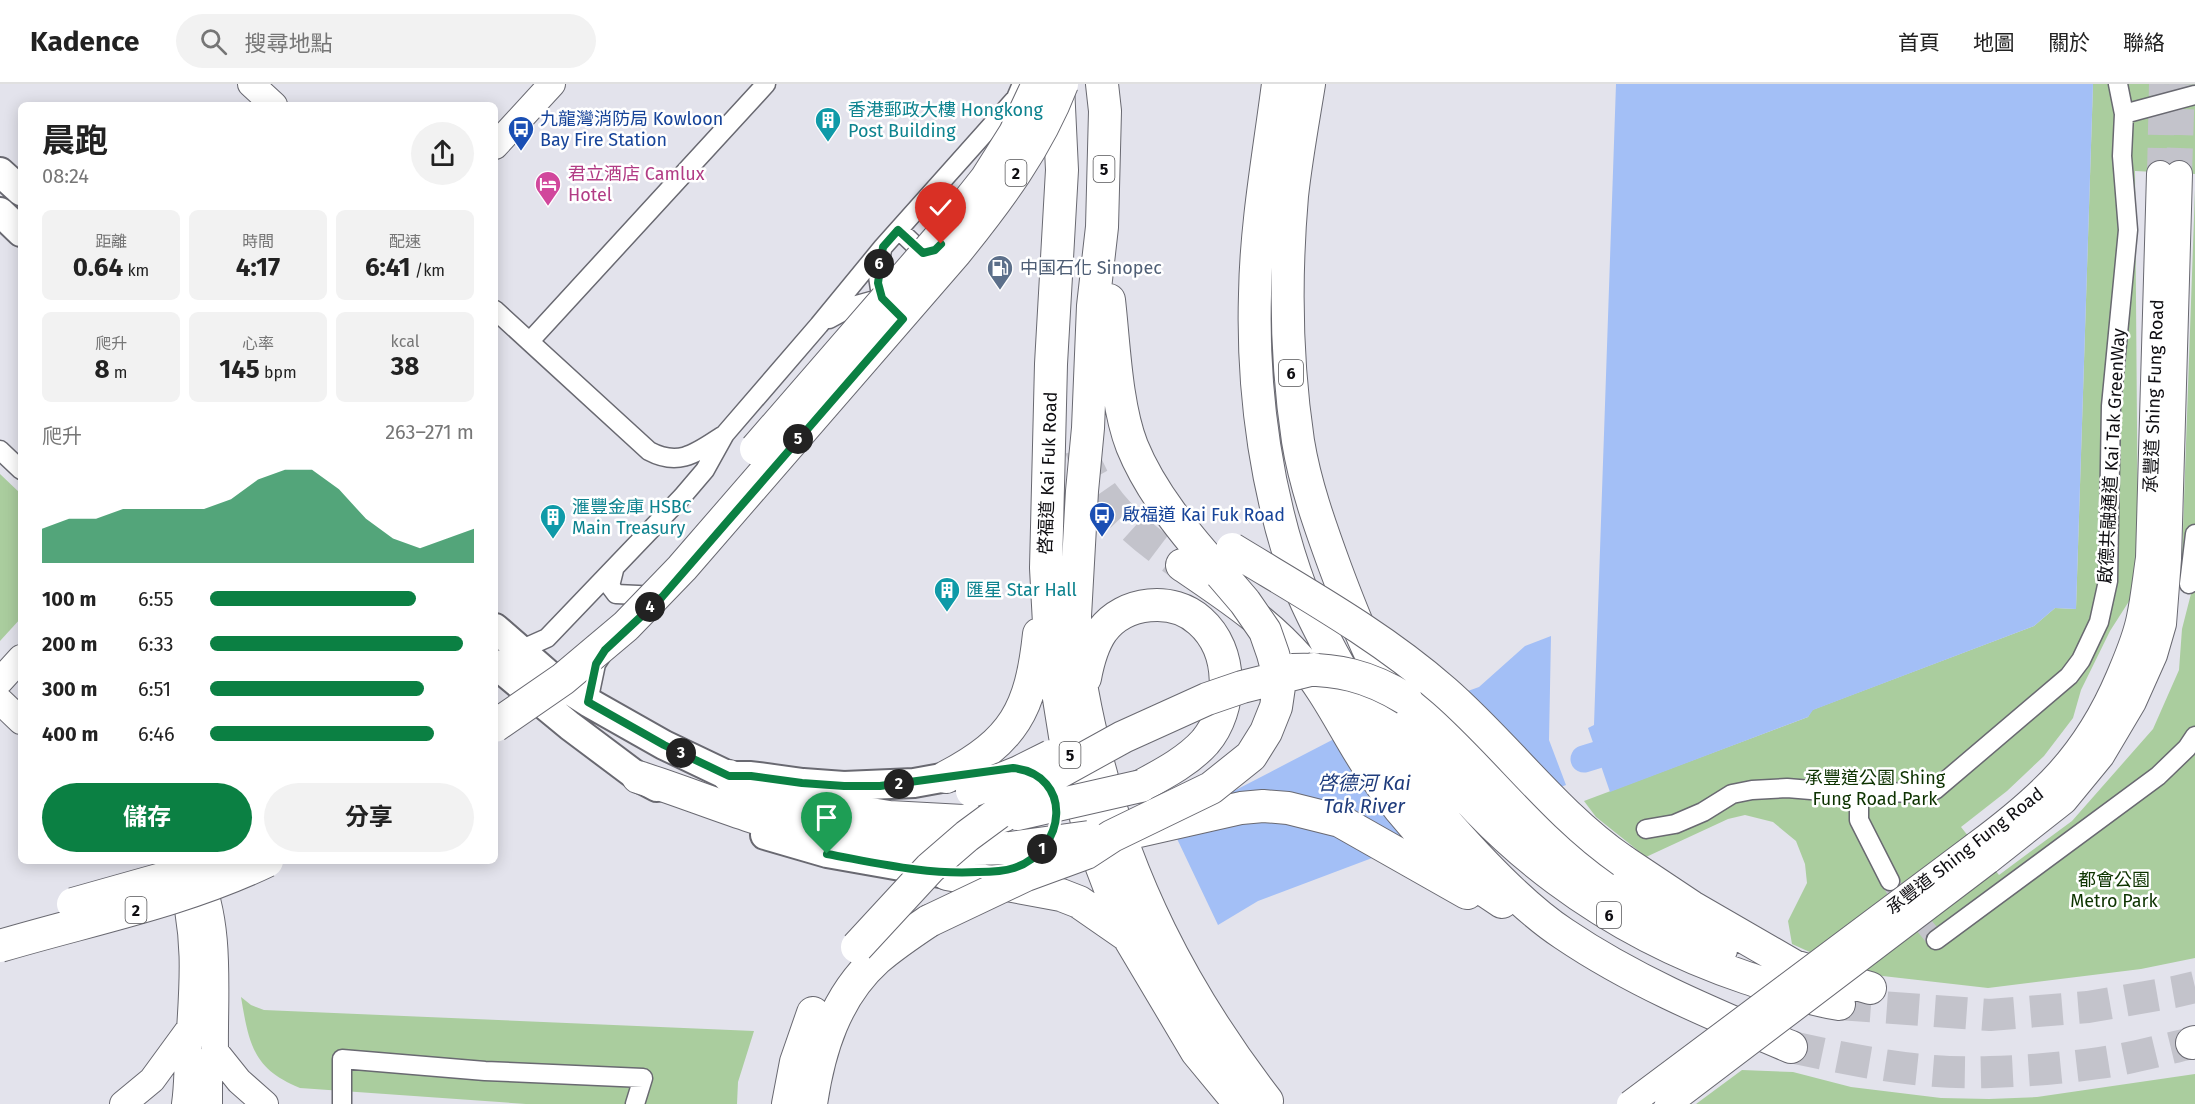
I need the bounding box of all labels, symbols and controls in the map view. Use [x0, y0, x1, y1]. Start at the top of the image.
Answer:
search box [176, 14, 596, 68]
text: Kadence [30, 25, 140, 58]
icon: search [197, 25, 230, 58]
text: 搜尋地點 [245, 30, 333, 57]
text: 首頁 [1898, 30, 1940, 56]
text: 地圖 [1973, 30, 2015, 56]
text: 關於 [2048, 30, 2090, 56]
text: 聯絡 [2123, 30, 2165, 56]
place label: 香港郵政大樓 Hongkong Post Building [848, 99, 1044, 142]
building icon: 香港郵政大樓 Hongkong Post Building [813, 105, 843, 143]
place label: 九龍灣消防局 Kowloon Bay Fire Station [540, 108, 723, 151]
bus stop icon: 九龍灣消防局 Kowloon Bay Fire Station [506, 114, 536, 152]
text: 晨跑 [42, 121, 108, 161]
button: share [411, 122, 474, 185]
road number: 5 [1094, 156, 1114, 182]
road number: 2 [1006, 160, 1026, 186]
place label: 君立酒店 Camlux Hotel [568, 163, 705, 206]
text: 08:24 [42, 164, 89, 188]
hotel icon: 君立酒店 Camlux Hotel [533, 169, 563, 207]
pin [915, 182, 966, 244]
icon: check [924, 191, 957, 224]
text: 距離 [95, 232, 127, 251]
text: 時間 [242, 232, 274, 251]
text: 配速 [389, 232, 421, 251]
pin: 6 [864, 249, 894, 279]
text: 0.64 [73, 252, 123, 283]
text: 4:17 [236, 252, 280, 283]
text: 6:41 [365, 252, 411, 283]
fuel station icon: 中国石化 Sinopec [985, 253, 1015, 291]
text: 6 [874, 254, 884, 273]
place label: 中国石化 Sinopec [1020, 257, 1162, 279]
text: km [123, 261, 149, 280]
text: /km [411, 261, 445, 280]
street label: 承豐道 Shing Fung Road [2140, 299, 2168, 493]
street label: 啟德共融通道 Kai Tak GreenWay [2094, 328, 2130, 584]
text: kcal [391, 332, 419, 351]
text: 爬升 [95, 334, 127, 353]
text: 心率 [242, 334, 274, 353]
text: 38 [391, 351, 419, 382]
text: 8 [94, 354, 110, 385]
text: 145 [219, 354, 260, 385]
road number: 6 [1279, 360, 1303, 386]
text: m [110, 363, 128, 382]
text: bpm [260, 363, 297, 382]
street label: 啓福道 Kai Fuk Road [1034, 391, 1062, 555]
text: 263–271 m [385, 420, 474, 444]
text: 爬升 [42, 424, 82, 448]
pin: 5 [783, 424, 813, 454]
text: 5 [794, 429, 802, 448]
place label: 滙豐金庫 HSBC Main Treasury [572, 496, 692, 539]
bus stop icon: 啟福道 Kai Fuk Road [1087, 500, 1117, 538]
building icon: 滙豐金庫 HSBC Main Treasury [538, 502, 568, 540]
place label: 啟福道 Kai Fuk Road [1122, 504, 1285, 526]
building icon: 匯星 Star Hall [932, 575, 962, 613]
place label: 匯星 Star Hall [966, 579, 1077, 601]
text: 100 m [42, 587, 96, 611]
text: 6:55 [138, 587, 173, 611]
pin: 4 [635, 592, 665, 622]
text: 4 [645, 597, 655, 616]
text: 200 m [42, 632, 97, 656]
text: 6:33 [138, 632, 174, 656]
text: 300 m [42, 677, 97, 701]
text: 6:51 [138, 677, 171, 701]
text: 400 m [42, 722, 98, 746]
text: 6:46 [138, 722, 175, 746]
pin: 3 [666, 738, 696, 768]
road number: 5 [1060, 742, 1080, 768]
text: 3 [677, 743, 685, 762]
park label: 承豐道公園 Shing Fung Road Park [1805, 767, 1946, 810]
pin: 2 [884, 769, 914, 799]
water label: 啓德河 Kai Tak River [1317, 771, 1411, 818]
text: 2 [895, 774, 903, 793]
button: 儲存 [42, 783, 252, 852]
button: 分享 [264, 783, 474, 852]
street label: 承豐道 Shing Fung Road [1882, 783, 2048, 919]
pin [801, 792, 852, 854]
icon: arrive [810, 801, 843, 834]
pin: 1 [1027, 834, 1057, 864]
text: 1 [1038, 839, 1046, 858]
park label: 都會公園 Metro Park [2070, 869, 2158, 912]
road number: 2 [126, 897, 146, 923]
road number: 6 [1597, 902, 1621, 928]

